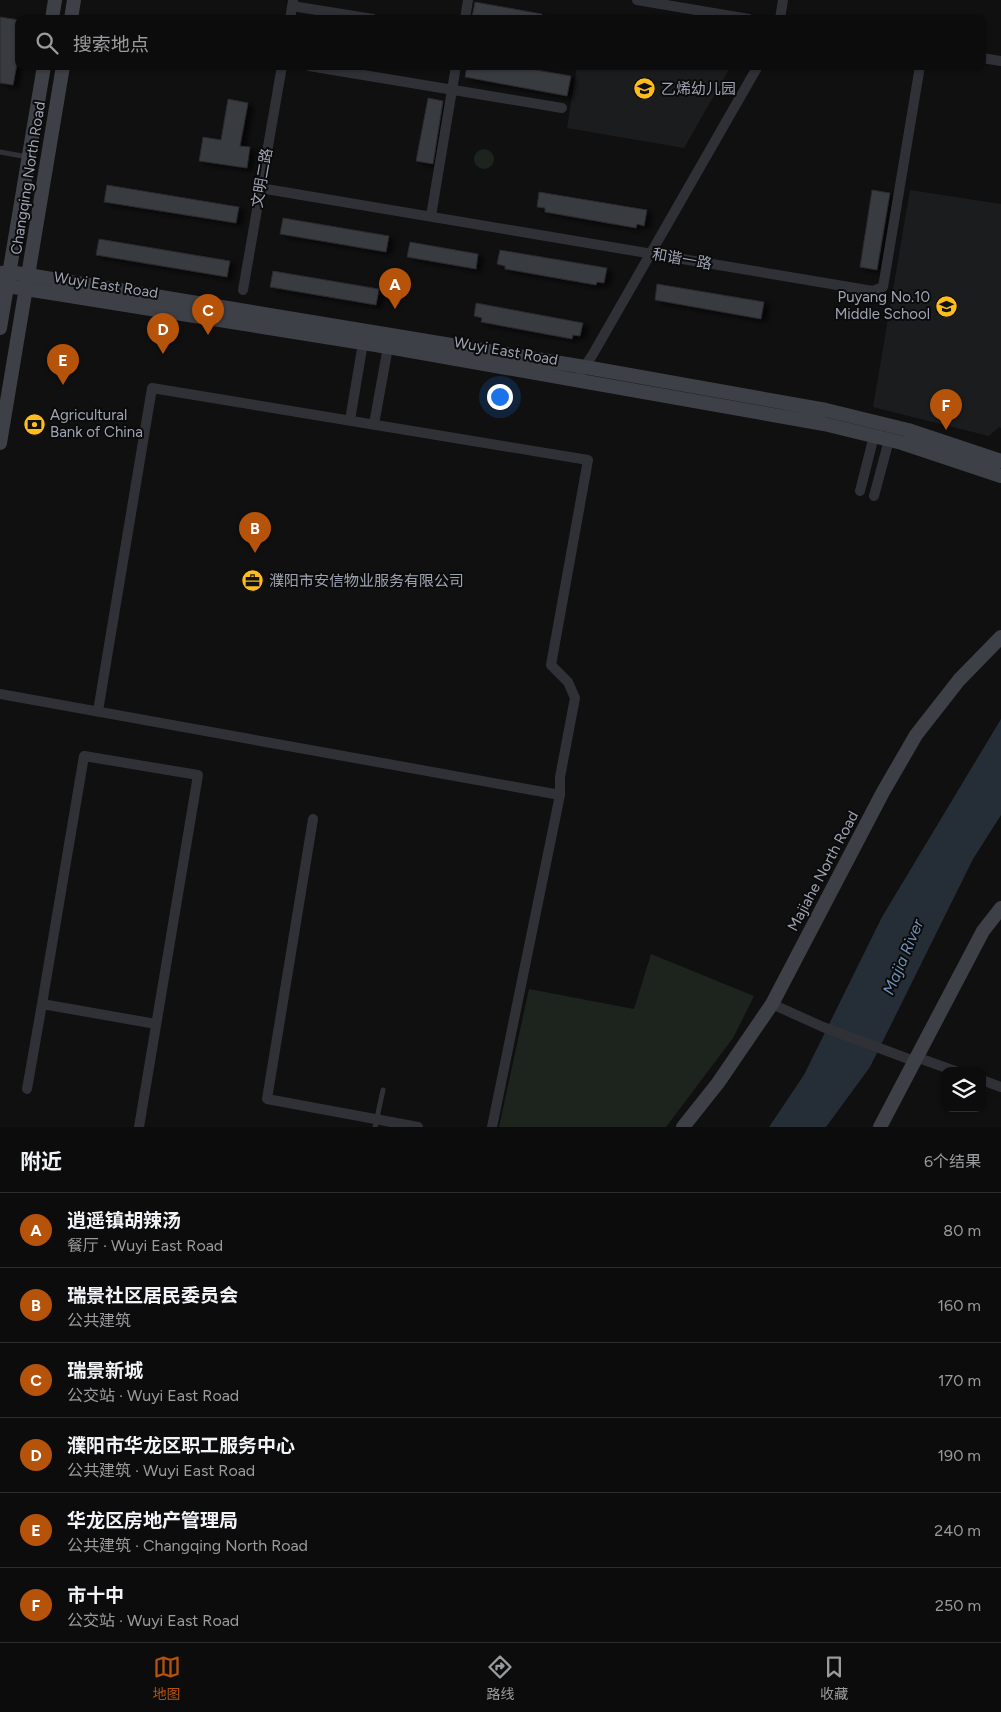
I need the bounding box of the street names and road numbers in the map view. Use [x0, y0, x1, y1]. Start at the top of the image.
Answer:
street label: Changqing North Road [7, 100, 49, 256]
street label: 文明二路 [248, 147, 276, 209]
street label: 和谐一路 [651, 245, 713, 273]
street label: Wuyi East Road [53, 268, 159, 302]
street label: Wuyi East Road [453, 333, 559, 369]
street label: Majiahe North Road [784, 808, 862, 934]

